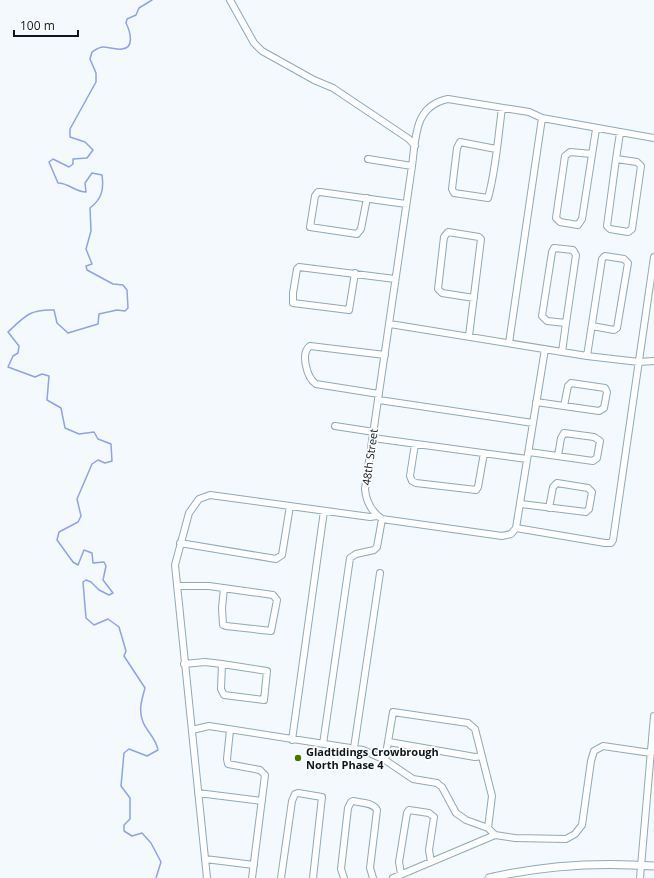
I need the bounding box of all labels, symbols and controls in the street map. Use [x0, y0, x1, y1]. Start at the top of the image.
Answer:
scale bar [14, 12, 78, 38]
text: 100 m [20, 17, 55, 34]
street label: 48th Street [358, 428, 381, 486]
place label: Gladtidings Crowbrough North Phase 4 [306, 744, 439, 772]
marker: Gladtidings Crowbrough North Phase 4 [293, 753, 303, 763]

